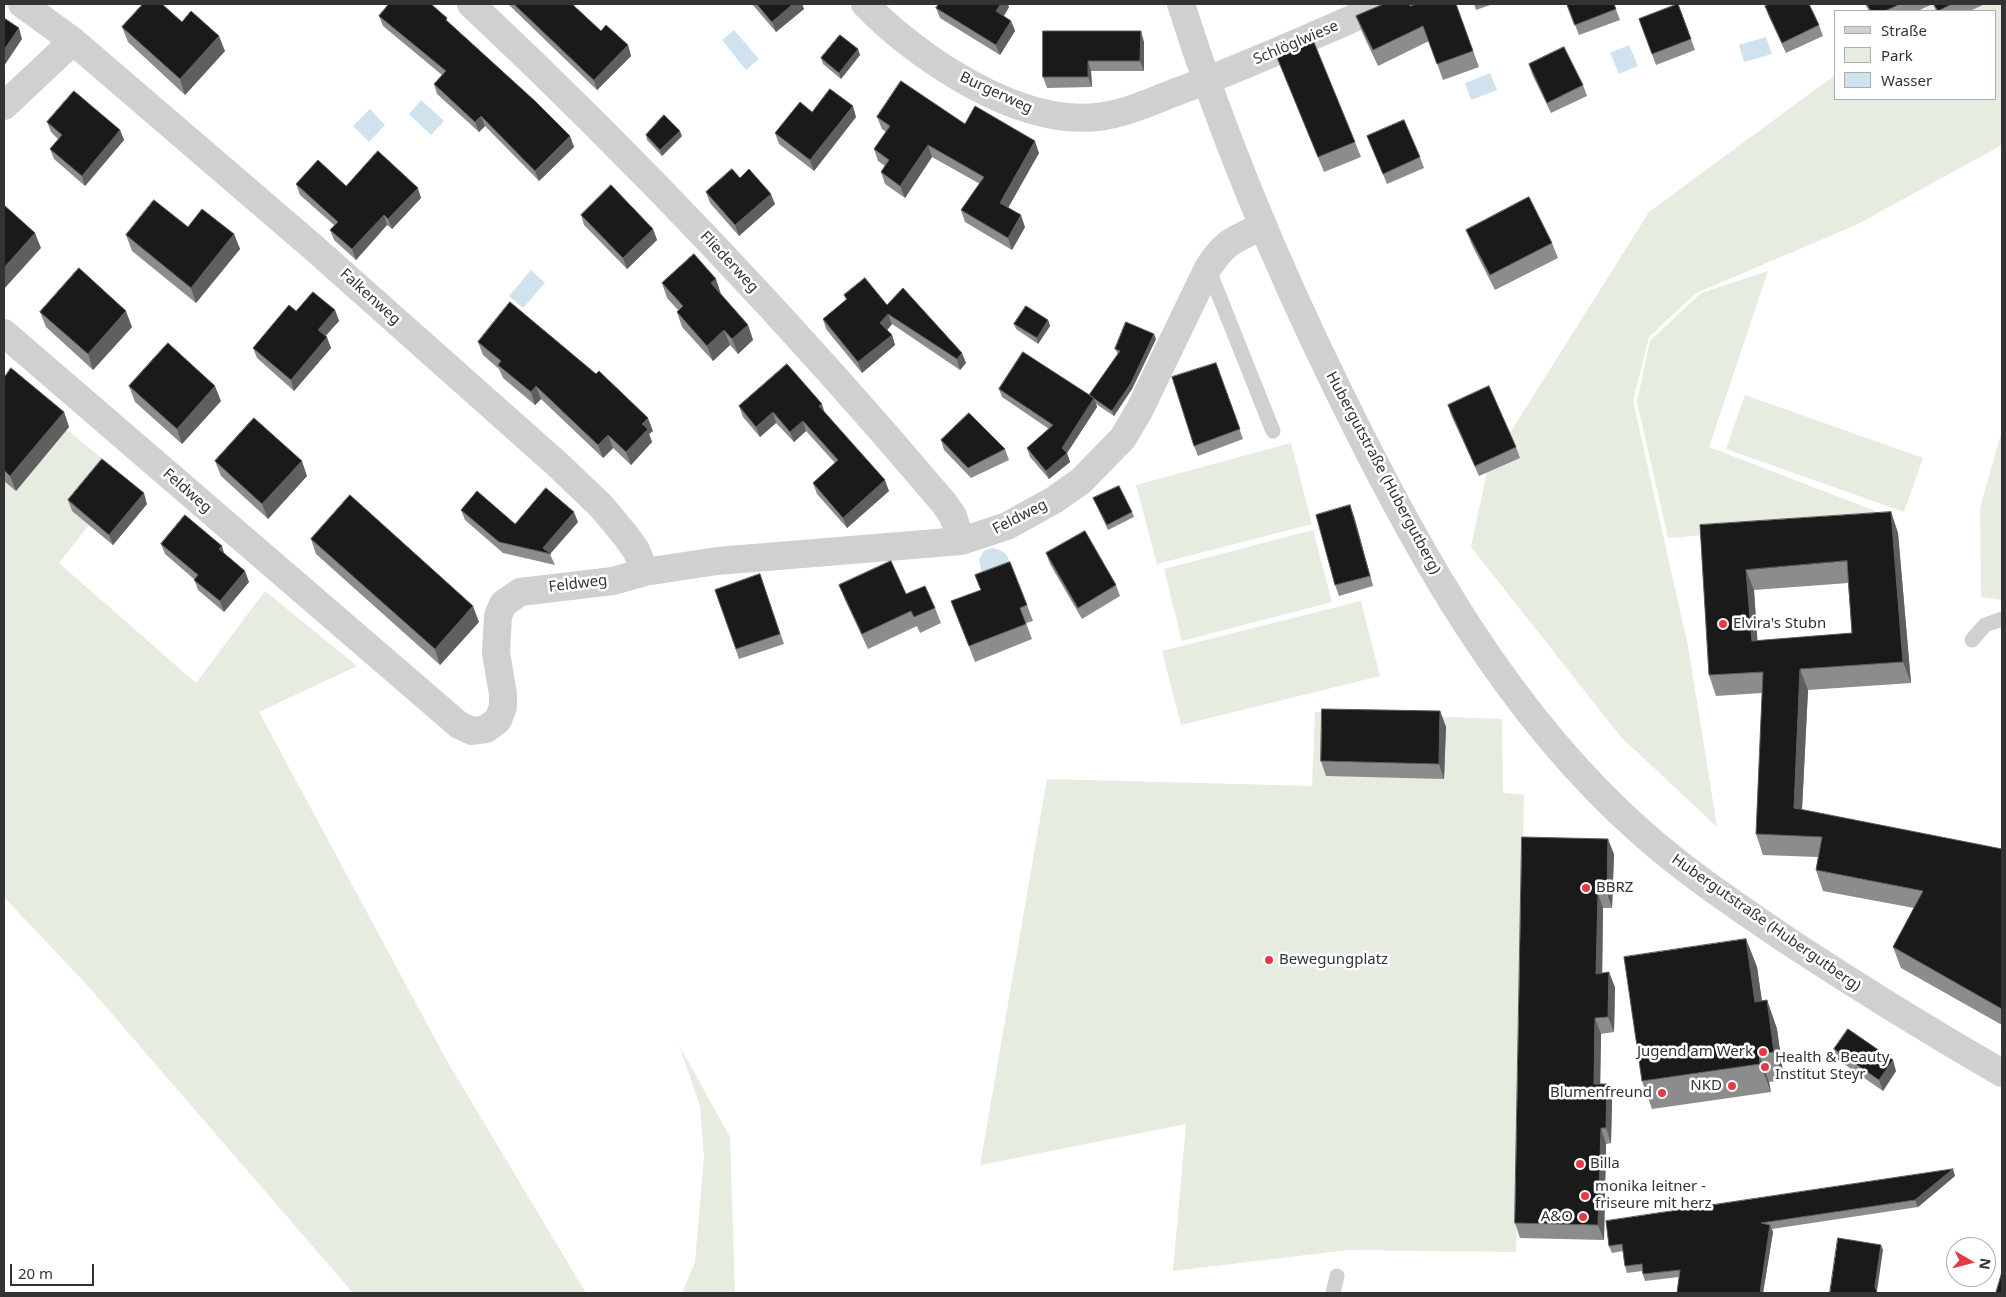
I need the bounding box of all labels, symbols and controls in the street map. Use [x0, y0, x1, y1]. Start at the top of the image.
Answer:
legend [1834, 10, 1996, 100]
street label: Schlöglwiese [1251, 17, 1341, 69]
text: Straße [1881, 20, 1927, 40]
text: Park [1881, 45, 1913, 65]
street label: Burgerweg [957, 68, 1035, 118]
text: Wasser [1881, 70, 1932, 90]
street label: Fliederweg [696, 228, 762, 296]
street label: Falkenweg [336, 265, 404, 329]
street label: Hubergutstraße (Hubergutberg) [1322, 369, 1444, 577]
street label: Feldweg [159, 465, 215, 517]
street label: Feldweg [990, 496, 1050, 538]
street label: Feldweg [548, 571, 608, 597]
place label: Elvira's Stubn [1733, 615, 1826, 633]
marker: Elvira's Stubn [1717, 618, 1729, 630]
street label: Hubergutstraße (Hubergutberg) [1668, 851, 1864, 995]
place label: BBRZ [1596, 879, 1633, 897]
marker: BBRZ [1580, 882, 1592, 894]
place label: Bewegungplatz [1279, 951, 1388, 969]
marker: Bewegungplatz [1263, 954, 1275, 966]
place label: Jugend am Werk [1637, 1043, 1753, 1061]
marker: Jugend am Werk [1757, 1046, 1769, 1058]
place label: Health & Beauty Institut Steyr [1775, 1049, 1889, 1084]
marker: Health & Beauty Institut Steyr [1759, 1061, 1771, 1073]
place label: NKD [1690, 1077, 1722, 1095]
marker: NKD [1726, 1080, 1738, 1092]
place label: Blumenfreund [1550, 1084, 1652, 1102]
marker: Blumenfreund [1656, 1087, 1668, 1099]
place label: Billa [1590, 1155, 1620, 1173]
marker: Billa [1574, 1158, 1586, 1170]
place label: monika leitner - friseure mit herz [1595, 1178, 1712, 1213]
marker: monika leitner - friseure mit herz [1579, 1190, 1591, 1202]
place label: A&O [1541, 1208, 1573, 1226]
marker: A&O [1577, 1211, 1589, 1223]
north arrow [1946, 1237, 1996, 1287]
scale bar [12, 1254, 96, 1286]
text: N [1975, 1257, 1996, 1271]
text: 20 m [18, 1263, 53, 1283]

